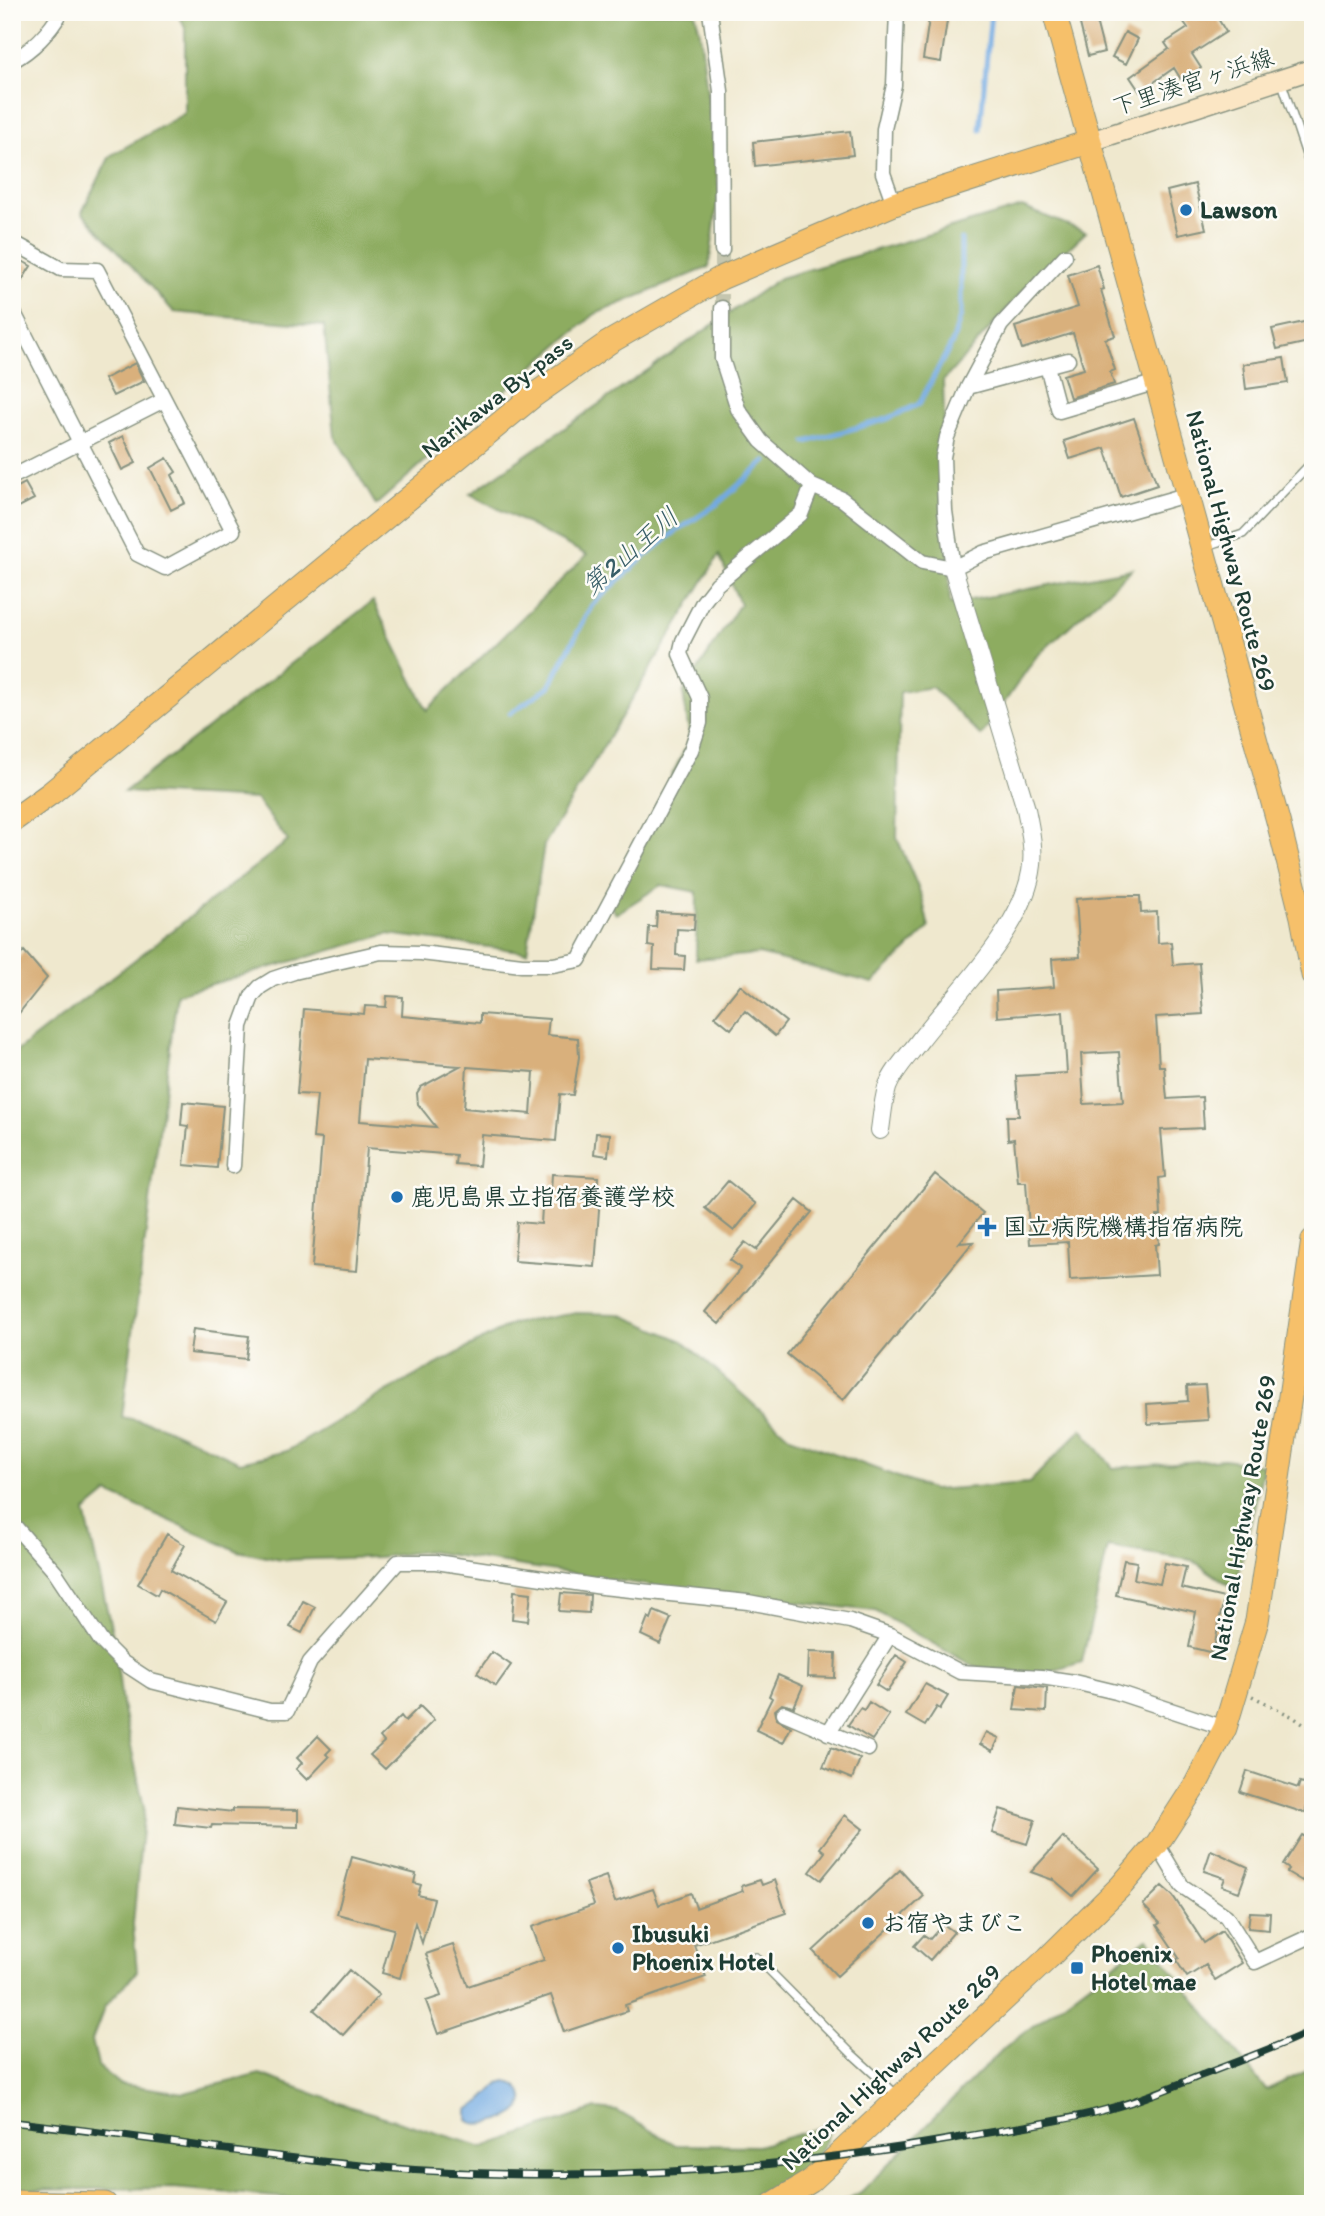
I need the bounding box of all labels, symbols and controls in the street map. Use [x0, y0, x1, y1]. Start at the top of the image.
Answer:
street label: 下里湊宮ヶ浜線 [1108, 42, 1277, 121]
place label: Lawson [1200, 195, 1278, 224]
marker: Lawson [1178, 202, 1194, 218]
street label: Narikawa By-pass [415, 327, 578, 464]
street label: National Highway Route 269 [1180, 407, 1283, 695]
water label: 第2山王川 [575, 500, 685, 602]
place label: 鹿児島県立指宿養護学校 [411, 1182, 675, 1211]
marker: 鹿児島県立指宿養護学校 [389, 1189, 405, 1205]
place label: 国立病院機構指宿病院 [1003, 1212, 1243, 1241]
marker: 国立病院機構指宿病院 [977, 1217, 997, 1237]
street label: National Highway Route 269 [1203, 1373, 1282, 1663]
place label: お宿やまびこ [882, 1908, 1026, 1937]
marker: お宿やまびこ [860, 1915, 876, 1931]
place label: Ibusuki Phoenix Hotel [632, 1919, 775, 1976]
place label: Phoenix Hotel mae [1091, 1939, 1197, 1996]
marker: Ibusuki Phoenix Hotel [610, 1940, 626, 1956]
street label: National Highway Route 269 [775, 1957, 1007, 2176]
marker: Phoenix Hotel mae [1069, 1960, 1085, 1976]

